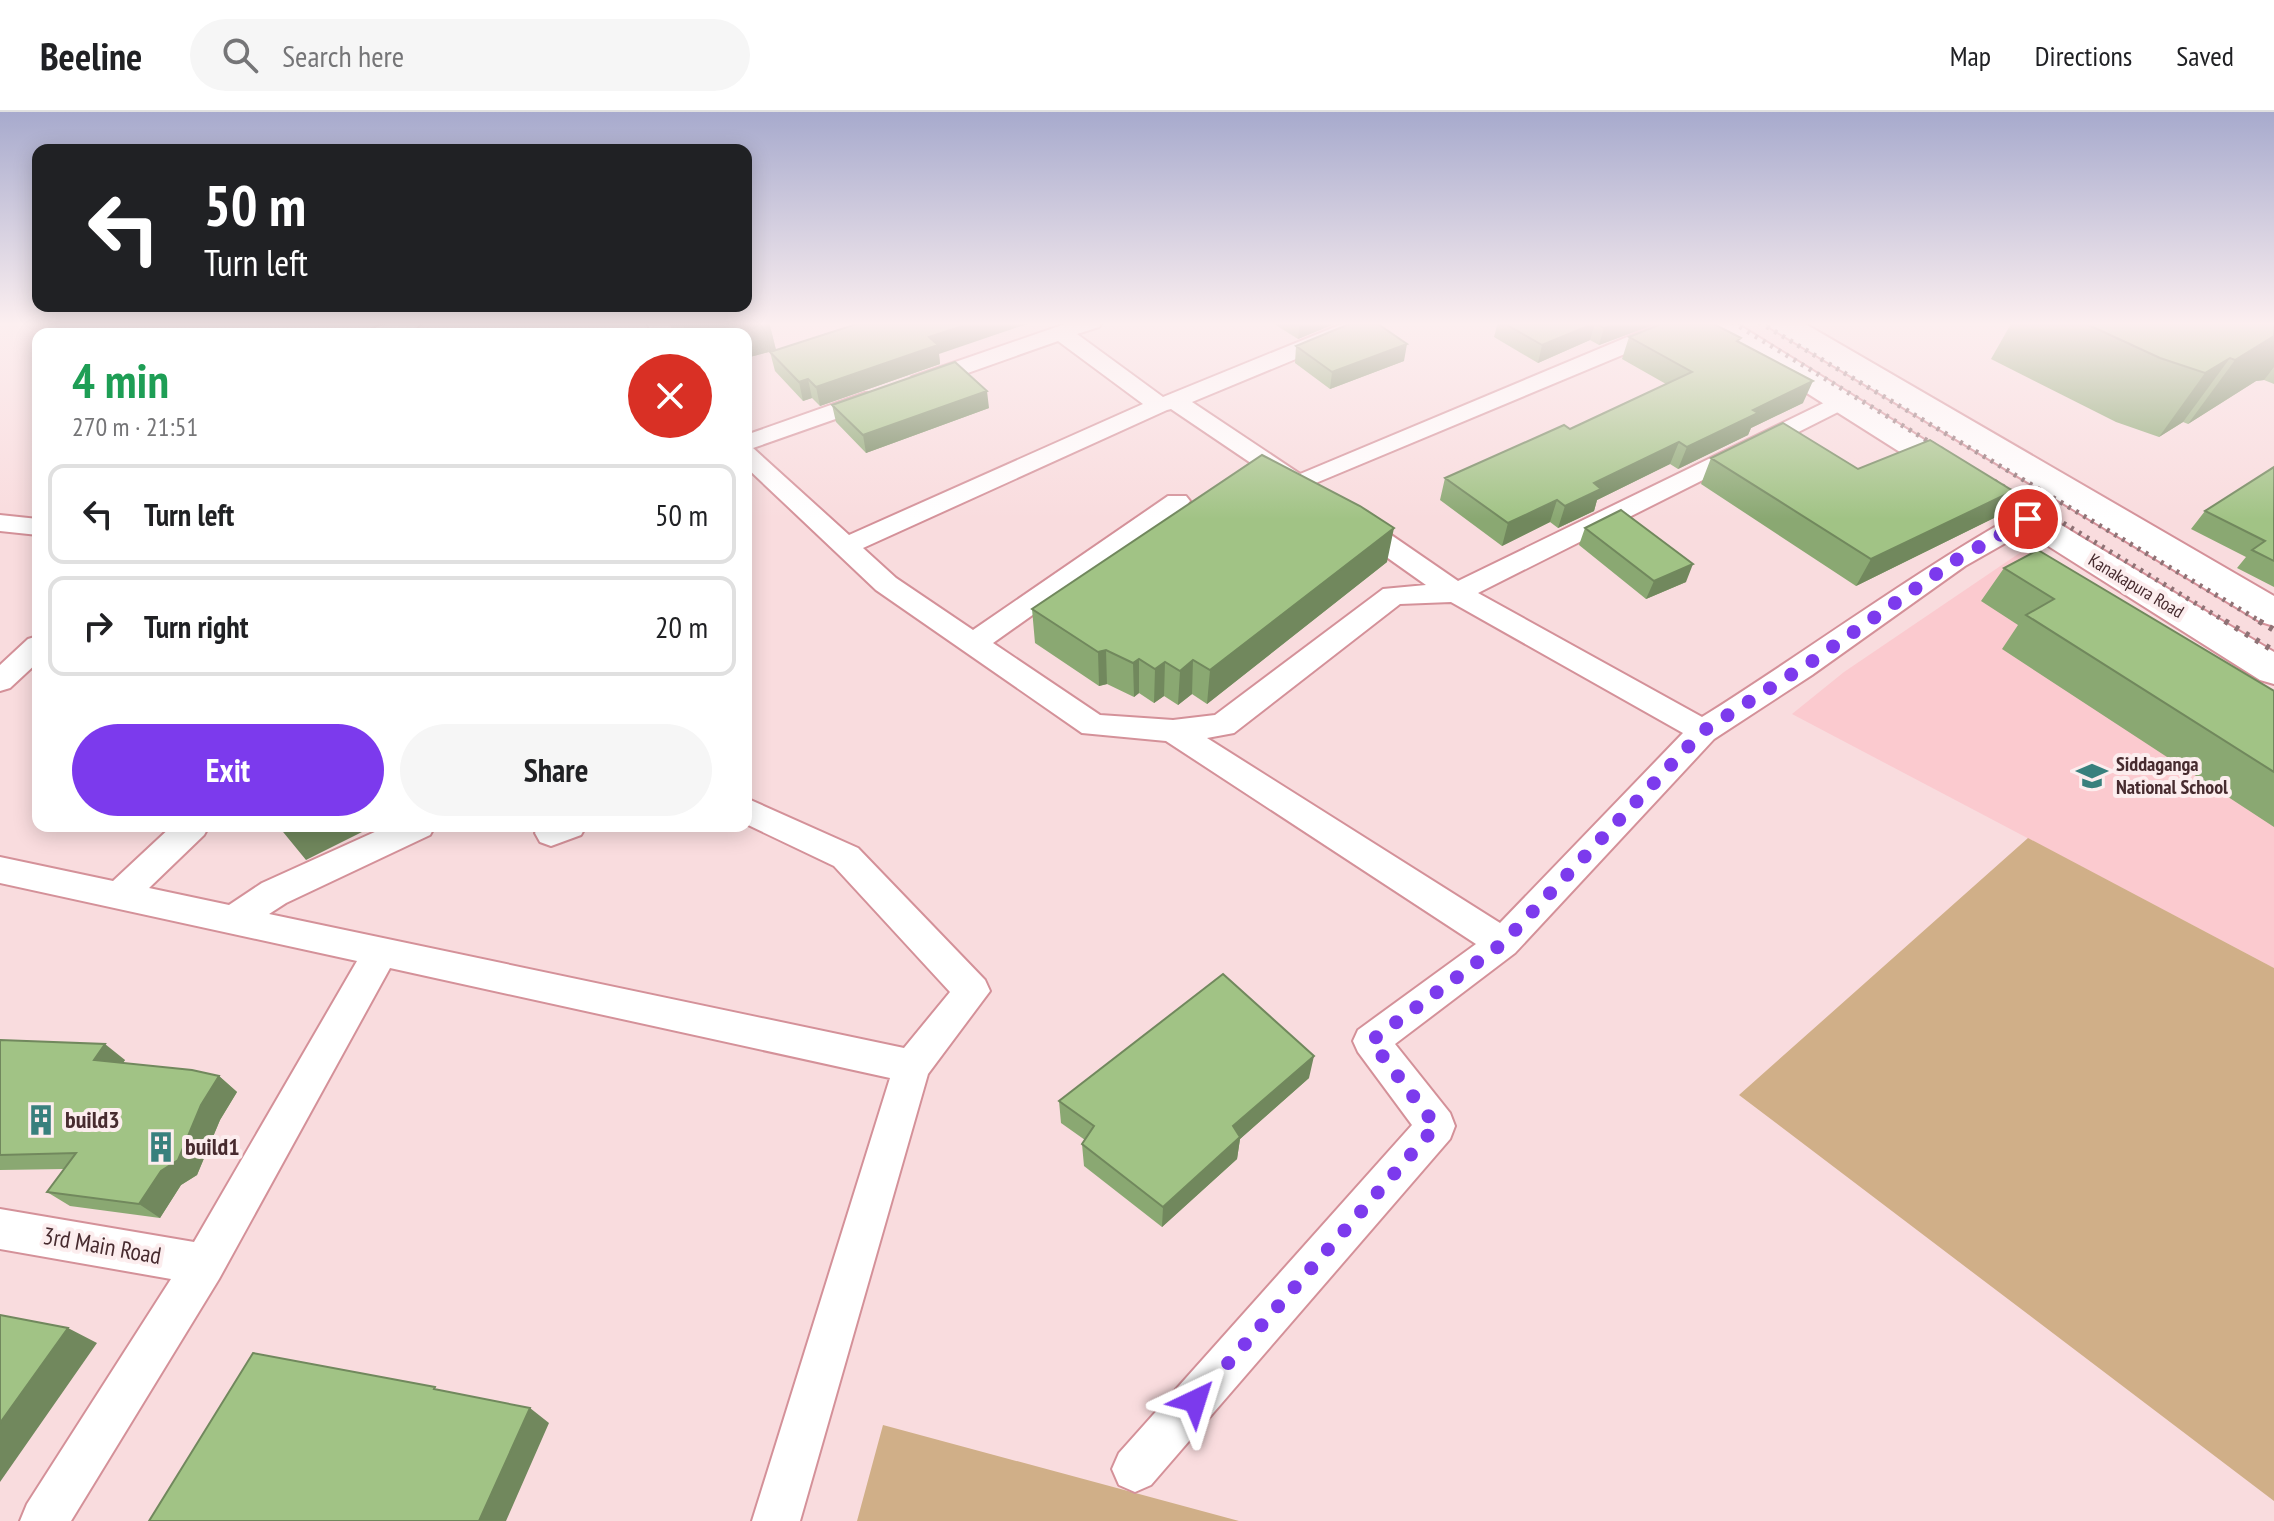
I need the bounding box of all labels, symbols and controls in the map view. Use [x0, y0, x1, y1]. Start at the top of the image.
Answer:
search box [190, 19, 750, 91]
text: Beeline [40, 31, 142, 80]
icon: search [218, 33, 262, 77]
text: Search here [282, 36, 404, 75]
text: Map [1950, 37, 1991, 74]
text: Directions [2035, 37, 2132, 74]
text: Saved [2176, 37, 2234, 74]
text: 50 m [204, 169, 306, 241]
icon: left [72, 176, 176, 280]
text: Turn left [204, 239, 308, 286]
text: 4 min [72, 349, 169, 411]
button: close [628, 354, 712, 438]
text: 270 m · 21:51 [72, 410, 198, 443]
pin [1994, 485, 2062, 553]
icon: left [76, 492, 120, 536]
text: Turn left [144, 495, 234, 534]
text: 50 m [655, 495, 708, 534]
icon: arrive [2006, 497, 2050, 541]
street label: Kanakapura Road [2084, 548, 2188, 623]
icon: right [76, 604, 120, 648]
text: Turn right [144, 607, 248, 646]
text: 20 m [655, 607, 708, 646]
button: Exit [72, 724, 384, 816]
button: Share [400, 724, 712, 816]
place label: Siddaganga National School [2116, 751, 2228, 800]
school or university icon: Siddaganga National School [2075, 759, 2109, 793]
building icon: build3 [24, 1103, 58, 1137]
place label: build3 [65, 1104, 120, 1135]
building icon: build1 [144, 1130, 178, 1164]
place label: build1 [185, 1131, 240, 1162]
street label: 3rd Main Road [41, 1220, 164, 1271]
position arrow [1153, 1359, 1237, 1443]

